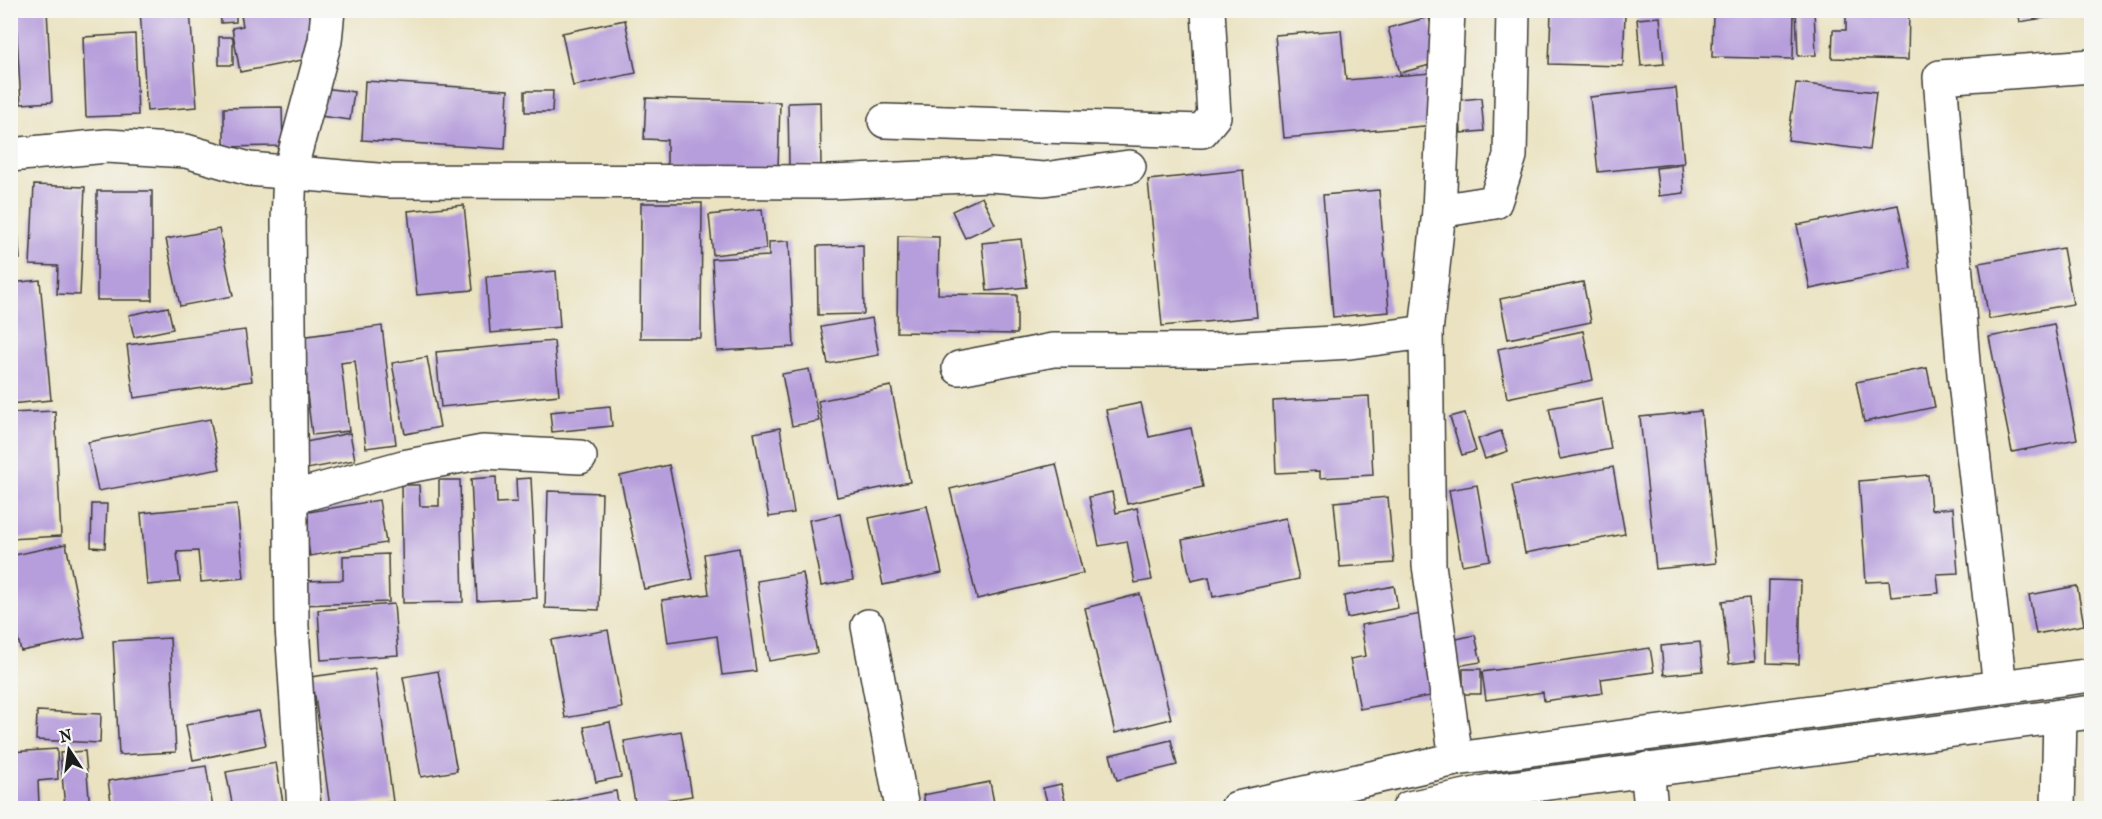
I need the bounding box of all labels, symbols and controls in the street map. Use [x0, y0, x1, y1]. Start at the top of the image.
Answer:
north arrow [39, 720, 99, 780]
text: N [58, 725, 75, 746]

